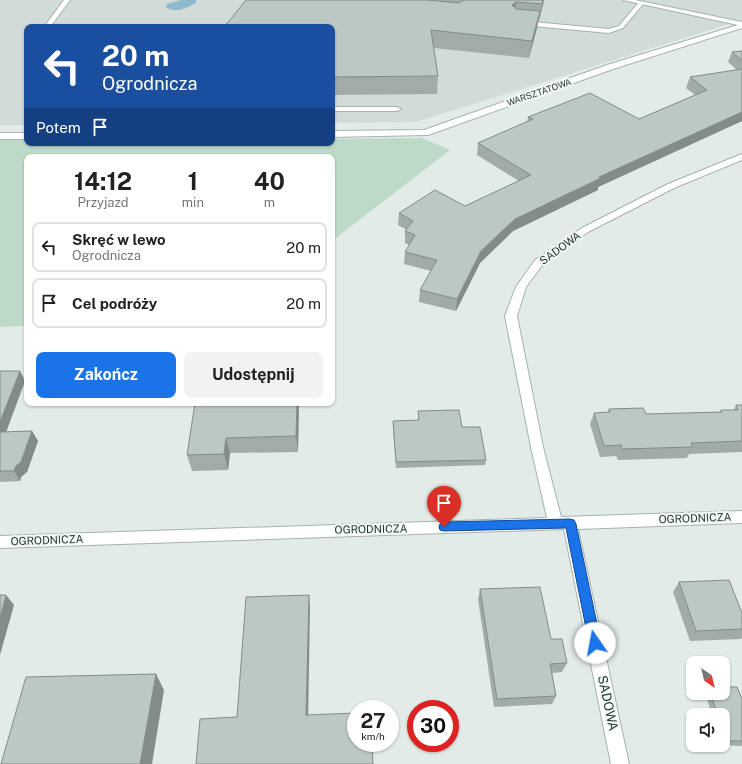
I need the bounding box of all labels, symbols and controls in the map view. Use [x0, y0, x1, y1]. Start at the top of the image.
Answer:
text: 20 m [102, 39, 169, 72]
icon: left [36, 40, 88, 92]
text: Ogrodnicza [102, 73, 197, 94]
street label: WARSZTATOWA [505, 76, 573, 108]
icon: arrive [89, 116, 111, 138]
text: Potem [36, 119, 81, 136]
text: 14:12 [74, 167, 132, 195]
text: 1 [188, 167, 198, 195]
text: 40 [254, 167, 285, 195]
text: Przyjazd [77, 195, 128, 210]
text: min [182, 195, 204, 210]
text: m [264, 195, 275, 210]
street label: SADOWA [537, 229, 583, 267]
text: Skręć w lewo [72, 231, 166, 248]
icon: left [38, 236, 60, 258]
text: 20 m [286, 239, 321, 256]
text: Ogrodnicza [72, 248, 141, 263]
icon: arrive [38, 292, 60, 314]
text: Cel podróży [72, 295, 157, 312]
text: 20 m [286, 295, 321, 312]
button: Zakończ [36, 352, 176, 398]
button: Udostępnij [184, 352, 323, 398]
pin [427, 486, 461, 527]
icon: arrive [433, 492, 455, 514]
street label: OGRODNICZA [658, 511, 732, 525]
street label: OGRODNICZA [334, 522, 408, 536]
street label: OGRODNICZA [10, 533, 84, 547]
position arrow [574, 622, 616, 664]
north arrow [686, 656, 730, 700]
map controls [686, 656, 730, 752]
street label: SADOWA [595, 674, 621, 732]
speed limit sign: 30 [407, 700, 459, 752]
button: sound [686, 708, 730, 752]
text: 27 [360, 709, 386, 733]
text: km/h [361, 730, 385, 742]

